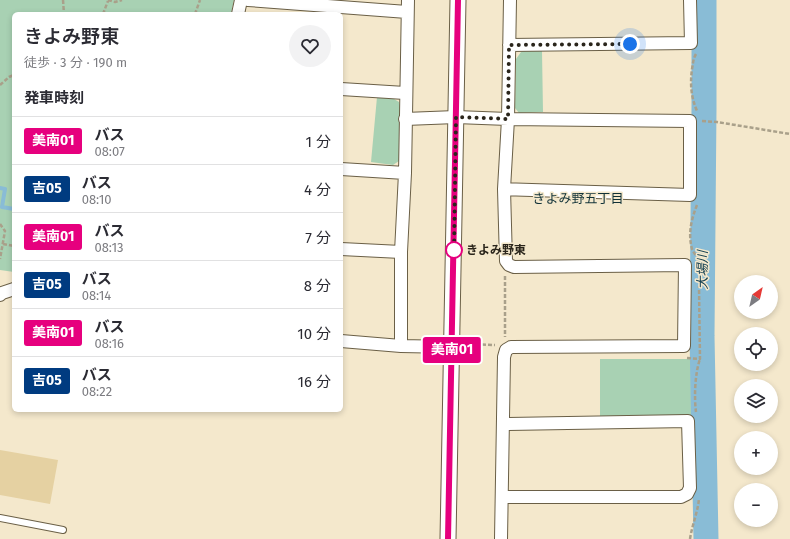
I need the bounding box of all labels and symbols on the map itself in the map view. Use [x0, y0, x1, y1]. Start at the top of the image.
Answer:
your location [620, 34, 640, 54]
district label: きよみ野五丁目 [532, 191, 624, 206]
marker: きよみ野東 [445, 241, 463, 259]
place label: きよみ野東 [466, 243, 526, 257]
water label: 大場川 [695, 249, 710, 290]
north arrow [734, 275, 778, 319]
line badge: 美南01 [424, 337, 480, 363]

